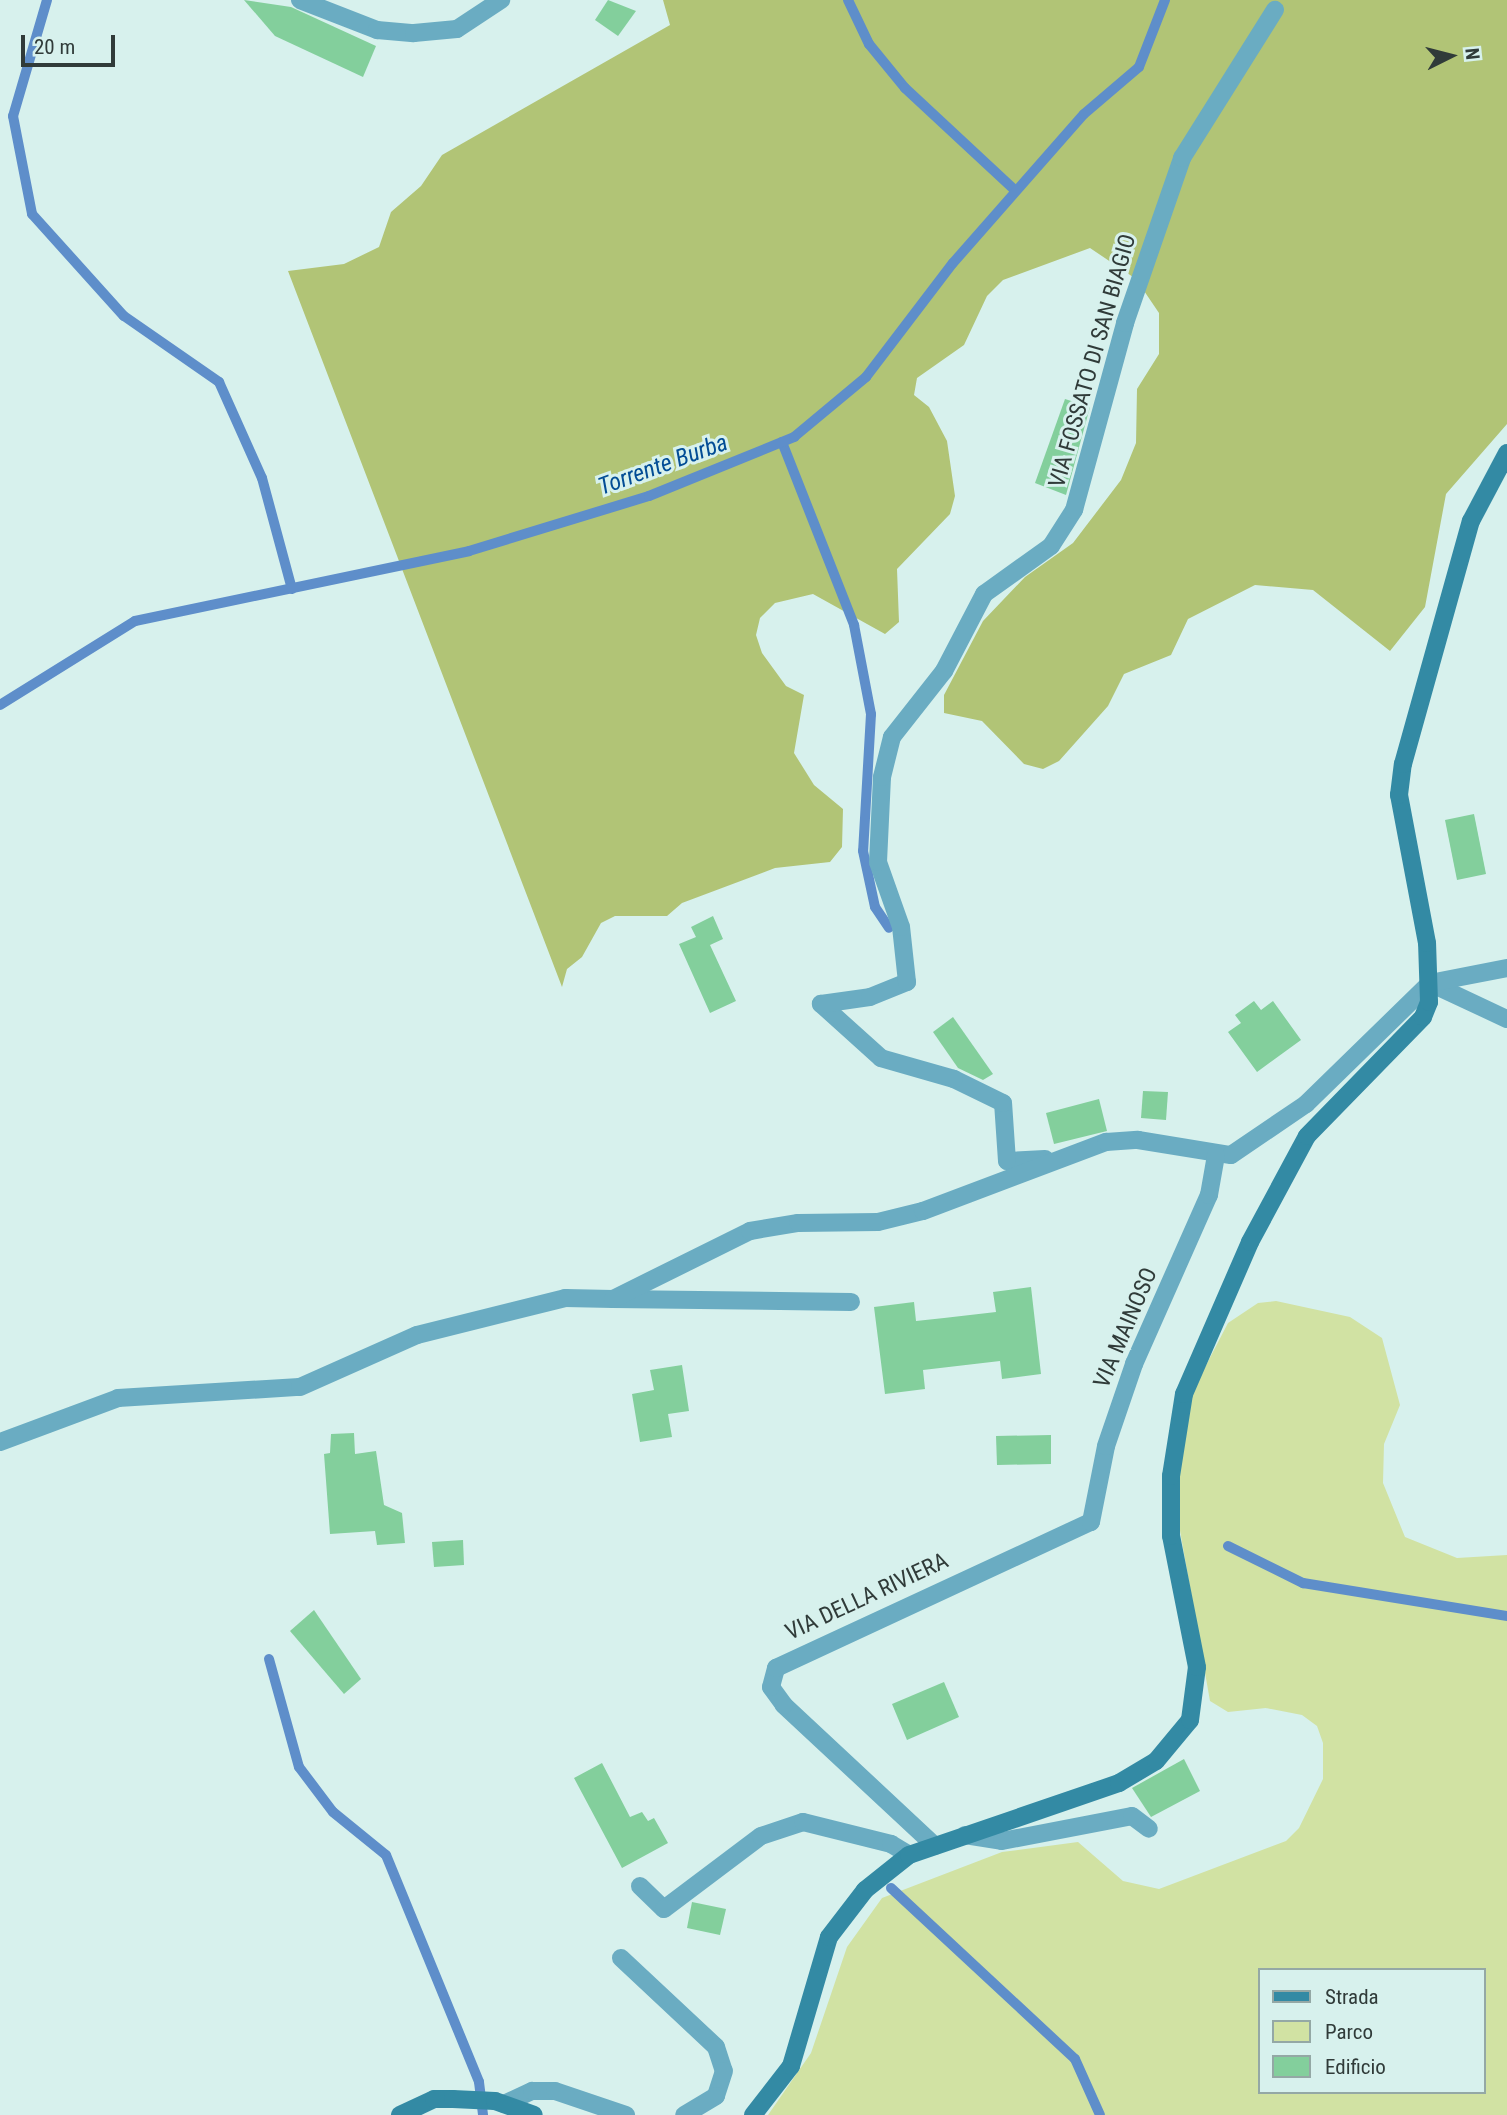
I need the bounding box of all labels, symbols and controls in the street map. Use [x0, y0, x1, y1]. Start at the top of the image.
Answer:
scale bar [24, 21, 119, 65]
north arrow [1416, 21, 1486, 91]
text: 20 m [34, 35, 75, 59]
text: N [1460, 47, 1484, 61]
street label: VIA FOSSATO DI SAN BIAGIO [1044, 231, 1142, 491]
water label: Torrente Burba [594, 428, 732, 502]
street label: VIA MAINOSO [1088, 1264, 1164, 1392]
street label: VIA DELLA RIVIERA [781, 1547, 953, 1647]
legend [1258, 1968, 1486, 2094]
text: Strada [1325, 1985, 1379, 2009]
text: Parco [1325, 2020, 1373, 2044]
text: Edificio [1325, 2055, 1386, 2079]

